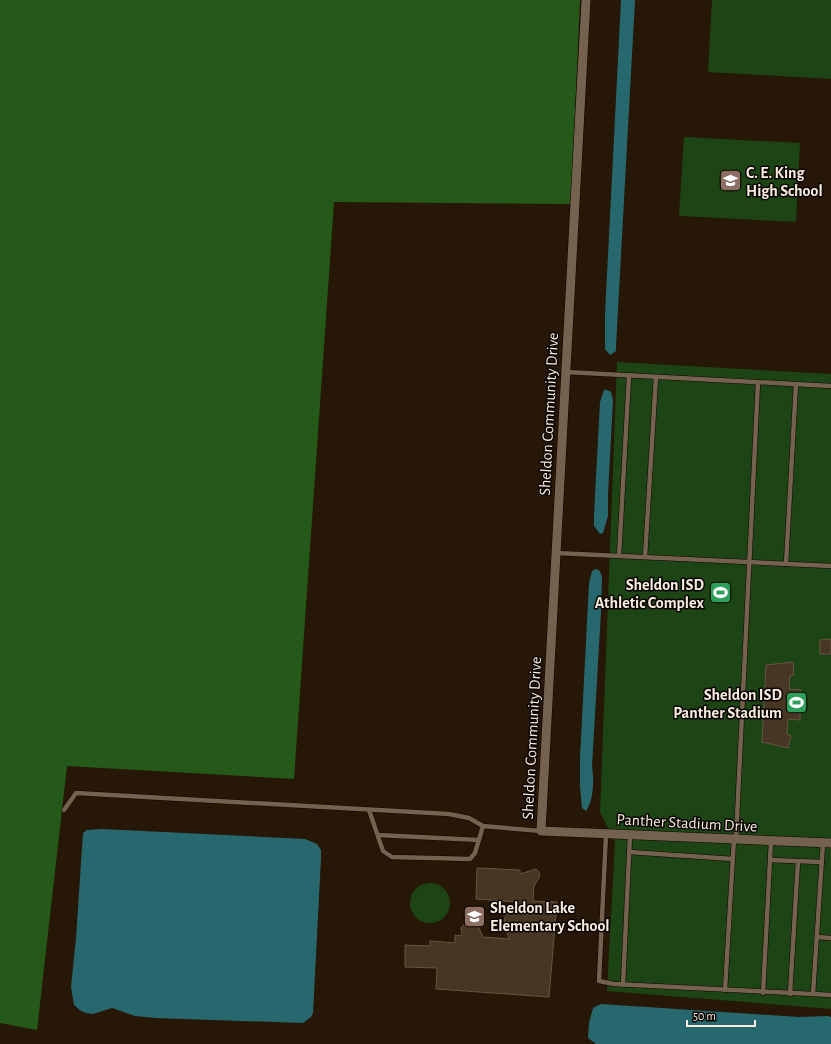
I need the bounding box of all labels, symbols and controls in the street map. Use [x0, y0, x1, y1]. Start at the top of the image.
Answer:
place label: C. E. King High School [746, 165, 823, 199]
school or university icon: C. E. King High School [717, 168, 743, 194]
street label: Sheldon Community Drive [537, 332, 562, 496]
place label: Sheldon ISD Athletic Complex [595, 577, 705, 611]
sports icon: Sheldon ISD Athletic Complex [707, 580, 733, 606]
street label: Sheldon Community Drive [520, 656, 545, 820]
place label: Sheldon ISD Panther Stadium [673, 687, 783, 721]
sports icon: Sheldon ISD Panther Stadium [784, 690, 810, 716]
street label: Panther Stadium Drive [616, 811, 758, 835]
place label: Sheldon Lake Elementary School [490, 900, 610, 935]
school or university icon: Sheldon Lake Elementary School [461, 903, 487, 929]
scale bar [687, 1002, 755, 1028]
text: 50 m [693, 1010, 716, 1022]

